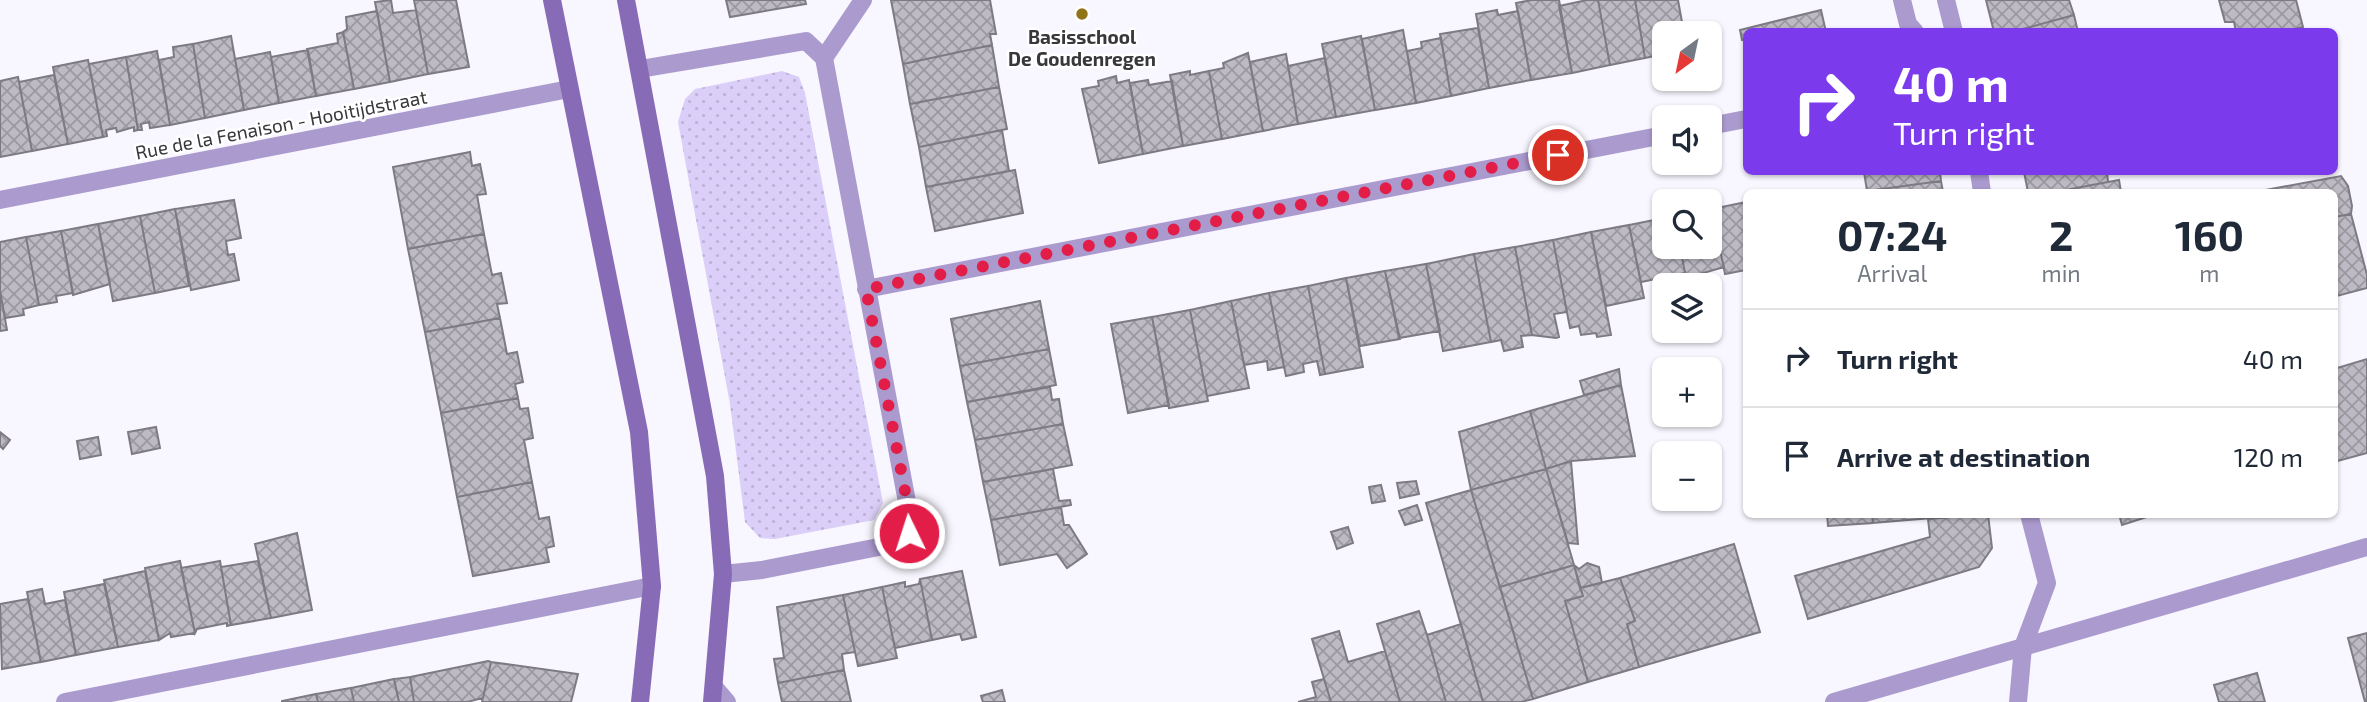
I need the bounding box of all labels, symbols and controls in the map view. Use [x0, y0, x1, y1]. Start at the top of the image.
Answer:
marker: Basisschool De Goudenregen [1074, 6, 1090, 22]
north arrow [1652, 21, 1722, 91]
map controls [1652, 21, 1722, 511]
place label: Basisschool De Goudenregen [1008, 25, 1156, 70]
text: 40 m [1893, 53, 2009, 112]
icon: right [1778, 56, 1869, 147]
street label: Rue de la Fenaison - Hooitijdstraat [133, 84, 429, 164]
button: sound [1652, 105, 1722, 175]
text: Turn right [1893, 113, 2035, 151]
pin [1528, 125, 1588, 185]
icon: arrive [1539, 136, 1577, 174]
button: search [1652, 189, 1722, 259]
text: 07:24 [1837, 209, 1948, 259]
text: 2 [2049, 209, 2073, 259]
text: 160 [2175, 209, 2244, 259]
text: Arrival [1857, 259, 1927, 287]
text: min [2041, 259, 2081, 287]
text: m [2199, 259, 2219, 287]
button: layers [1652, 273, 1722, 343]
icon: right [1778, 339, 1816, 377]
text: Turn right [1837, 343, 1958, 374]
text: 40 m [2243, 343, 2303, 374]
button: + [1652, 357, 1722, 427]
icon: arrive [1778, 437, 1816, 475]
button: − [1652, 441, 1722, 511]
text: Arrive at destination [1837, 441, 2090, 472]
text: 120 m [2234, 441, 2303, 472]
position arrow [872, 496, 946, 570]

